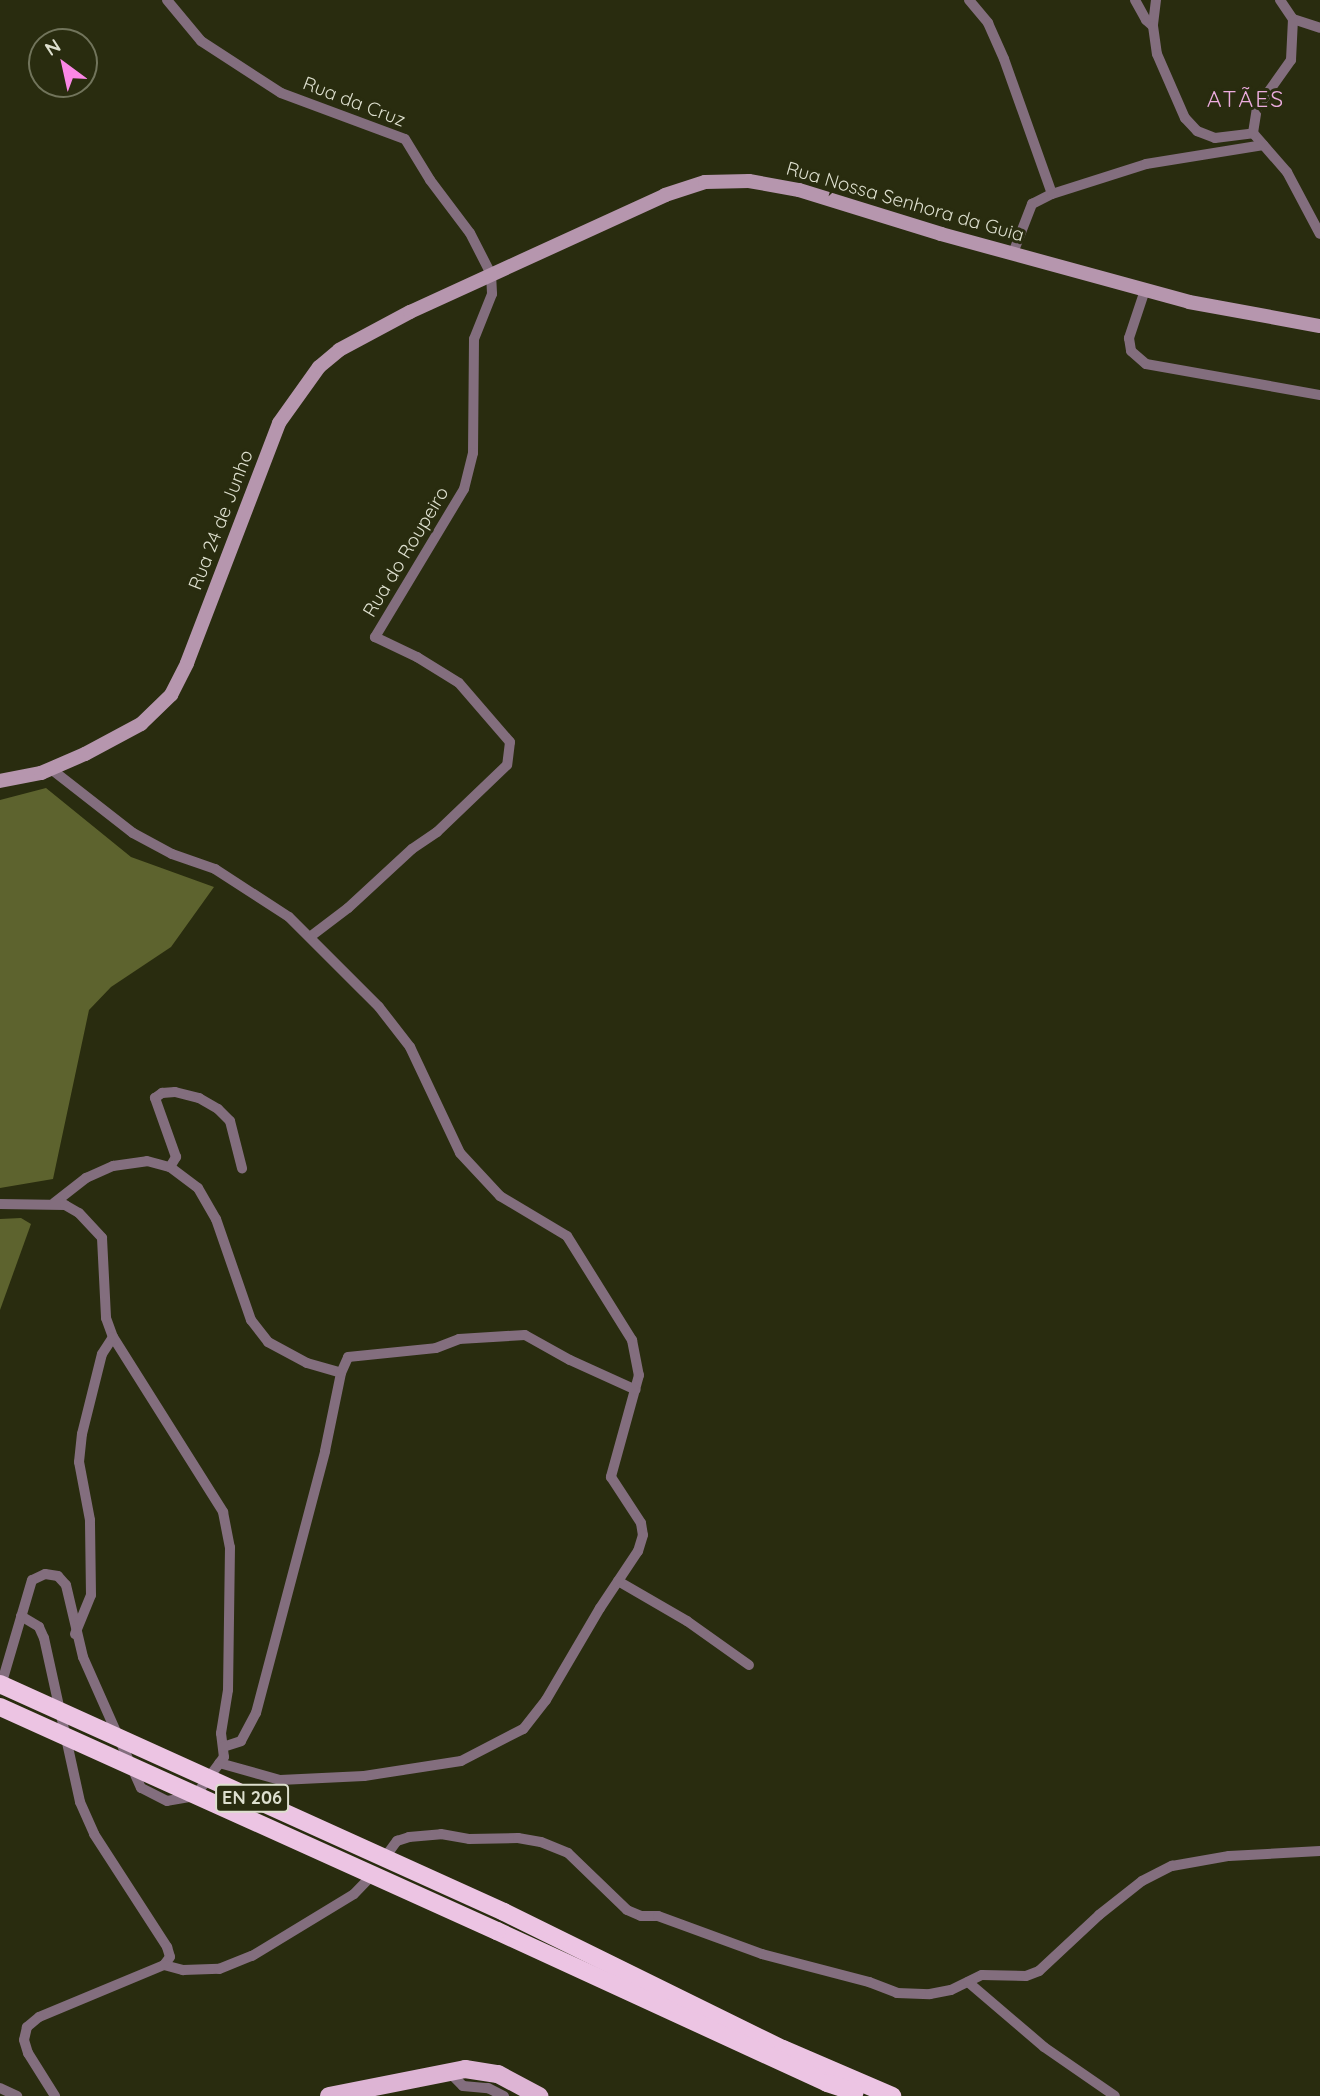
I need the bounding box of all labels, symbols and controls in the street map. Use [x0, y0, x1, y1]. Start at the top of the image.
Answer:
north arrow [28, 28, 98, 98]
text: N [40, 33, 65, 61]
street label: Rua da Cruz [300, 72, 408, 132]
district label: ATÃES [1207, 85, 1285, 113]
street label: Rua Nossa Senhora da Guia [783, 157, 1027, 247]
street label: Rua 24 de Junho [184, 447, 258, 593]
street label: Rua do Roupeiro [358, 483, 454, 621]
road number: EN 206 [214, 1783, 290, 1812]

